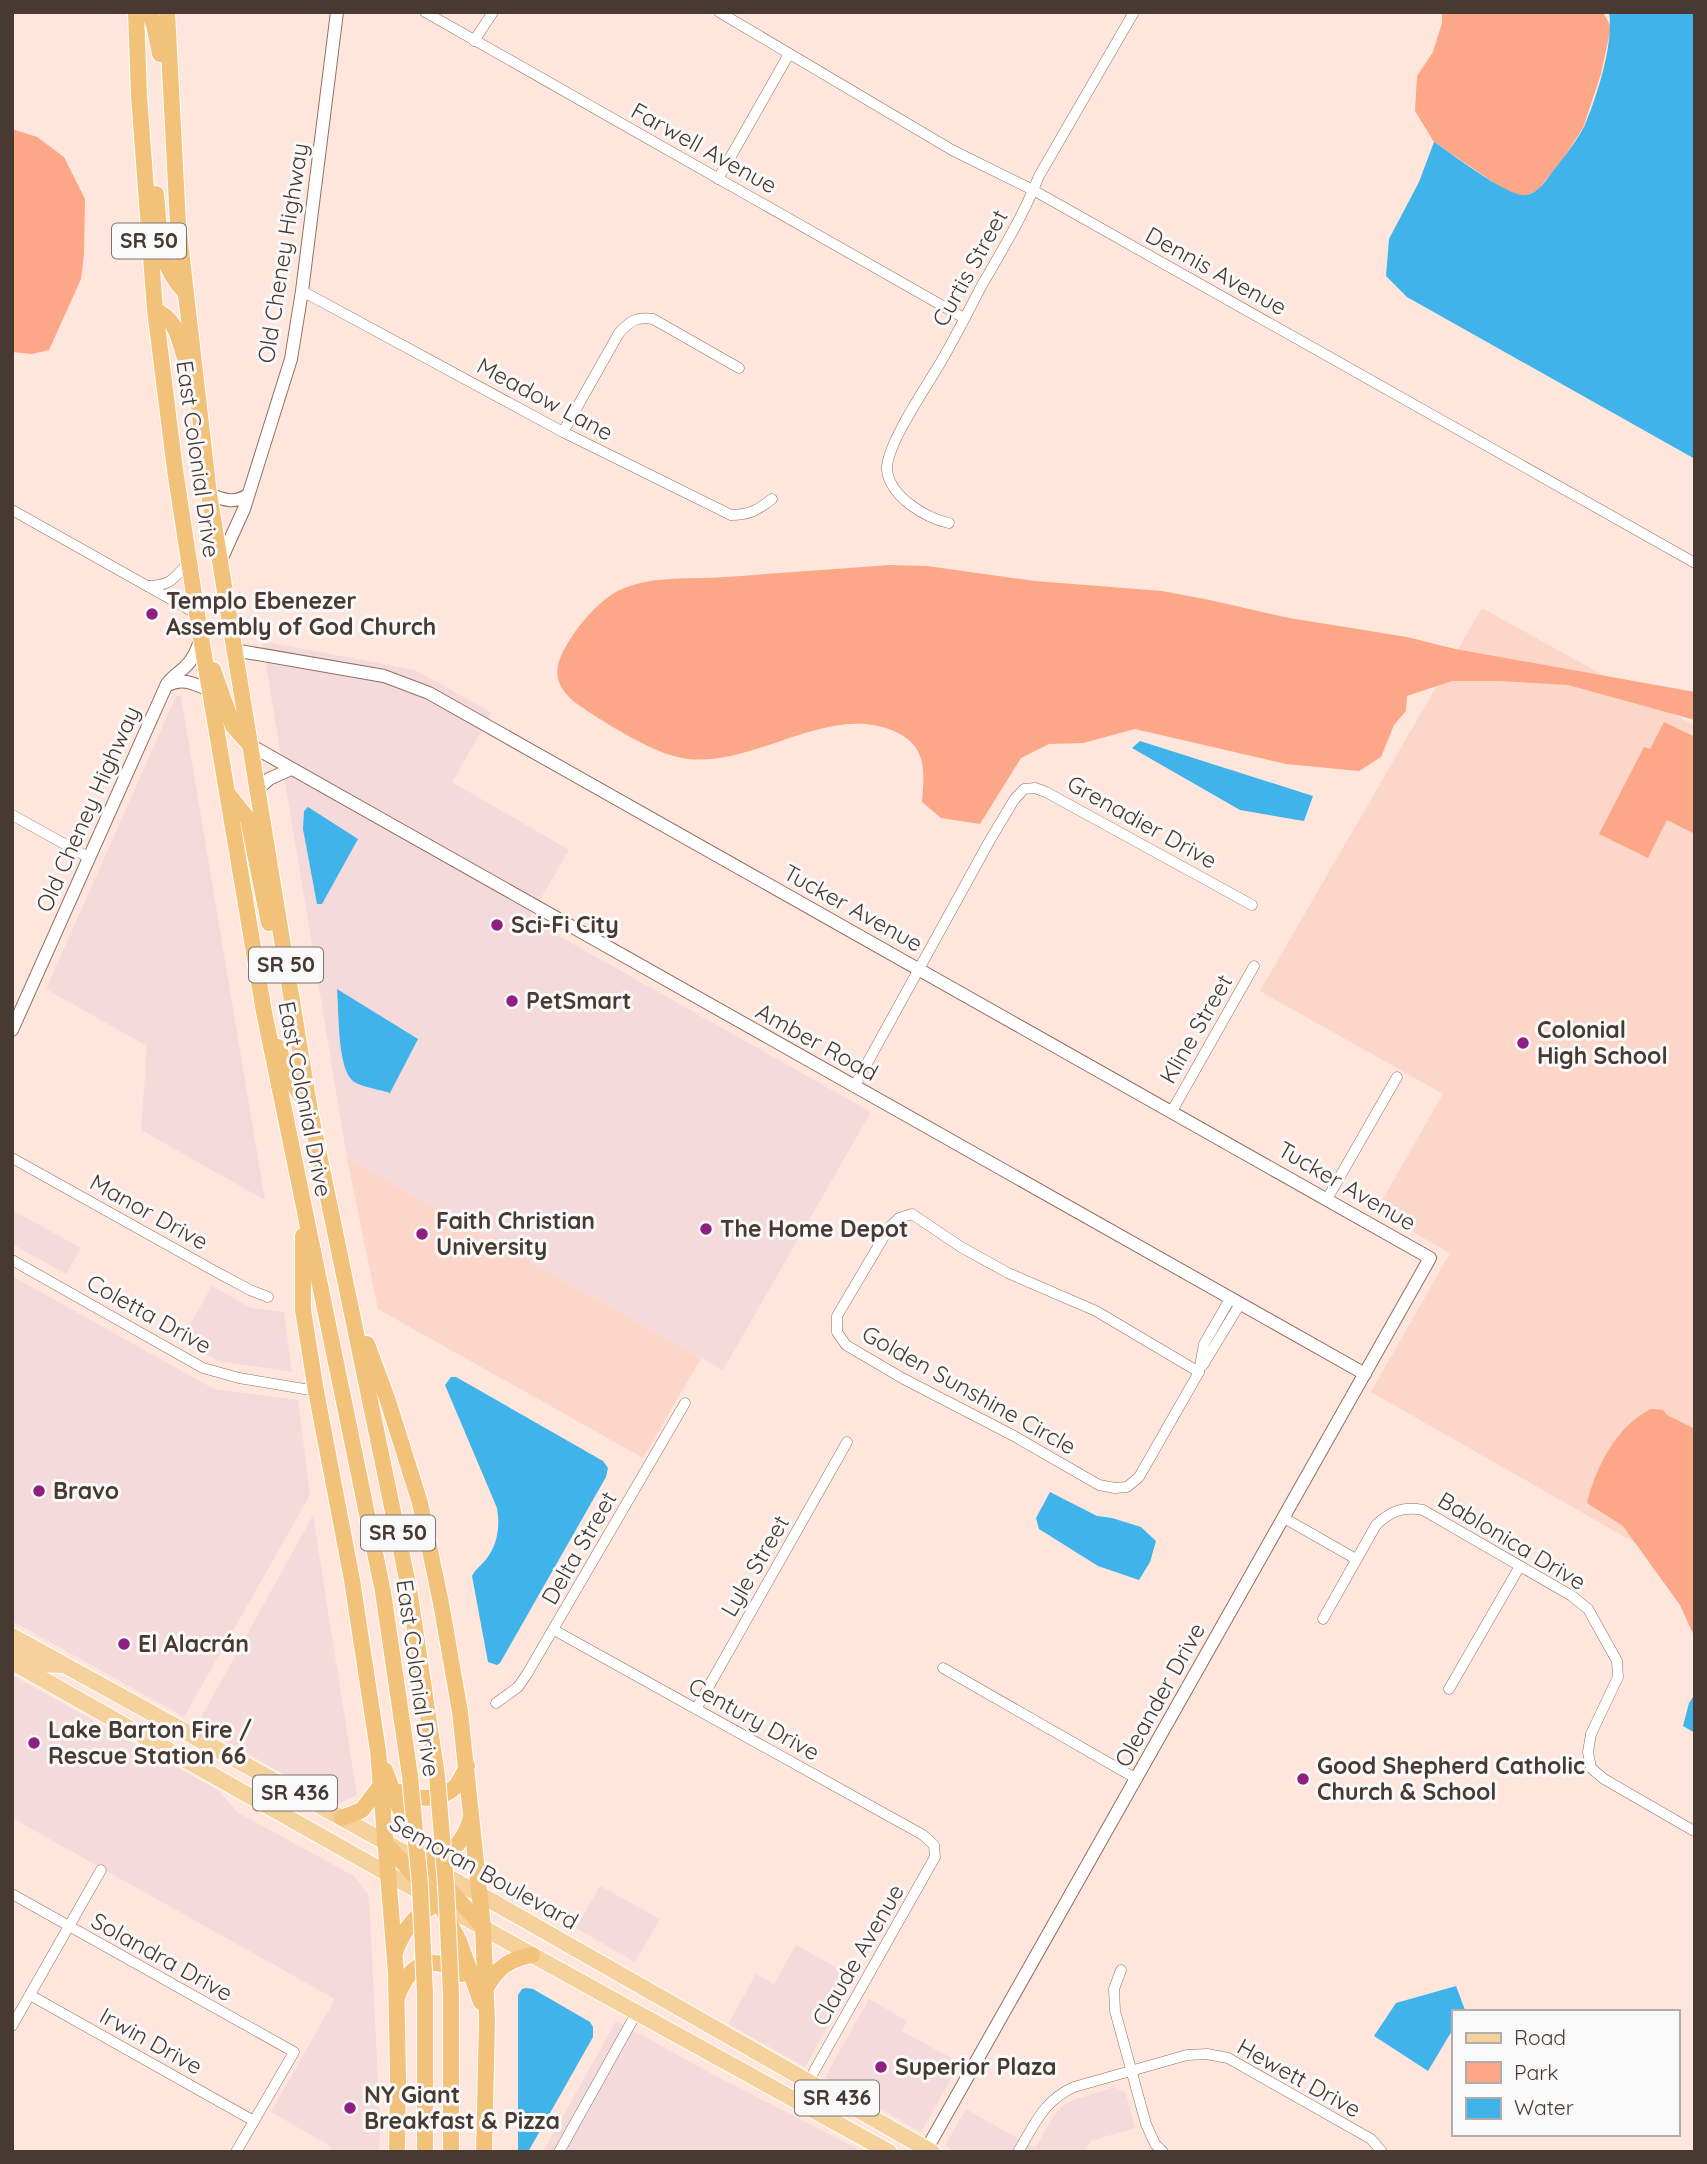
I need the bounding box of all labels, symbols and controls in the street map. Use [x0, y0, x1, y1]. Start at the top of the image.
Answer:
street label: Farwell Avenue [626, 96, 782, 200]
street label: Old Cheney Highway [251, 141, 314, 365]
street label: Curtis Street [925, 204, 1014, 331]
street label: Dennis Avenue [1141, 220, 1292, 321]
road number: SR 50 [112, 224, 186, 258]
street label: Meadow Lane [472, 351, 618, 447]
street label: East Colonial Drive [170, 358, 227, 559]
place label: Templo Ebenezer Assembly of God Church [166, 586, 436, 641]
marker: Templo Ebenezer Assembly of God Church [144, 606, 160, 622]
street label: Old Cheney Highway [29, 701, 146, 916]
street label: Grenadier Drive [1062, 768, 1222, 875]
street label: Tucker Avenue [779, 857, 928, 958]
place label: Sci-Fi City [511, 910, 619, 939]
marker: Sci-Fi City [489, 917, 505, 933]
road number: SR 50 [249, 948, 323, 982]
street label: Kline Street [1153, 969, 1239, 1088]
place label: PetSmart [526, 986, 631, 1015]
marker: PetSmart [504, 993, 520, 1009]
street label: Amber Road [751, 996, 883, 1087]
street label: East Colonial Drive [272, 999, 339, 1199]
place label: Colonial High School [1537, 1015, 1668, 1070]
marker: Colonial High School [1515, 1035, 1531, 1051]
street label: Tucker Avenue [1273, 1134, 1422, 1237]
street label: Manor Drive [85, 1167, 213, 1256]
place label: Faith Christian University [436, 1206, 595, 1261]
place label: The Home Depot [720, 1214, 908, 1243]
marker: The Home Depot [698, 1221, 714, 1237]
marker: Faith Christian University [414, 1226, 430, 1242]
street label: Coletta Drive [82, 1267, 217, 1360]
street label: Golden Sunshine Circle [857, 1319, 1081, 1461]
place label: Bravo [53, 1476, 119, 1505]
marker: Bravo [31, 1483, 47, 1499]
street label: Bablonica Drive [1433, 1485, 1592, 1596]
street label: Delta Street [535, 1486, 623, 1609]
street label: Lyle Street [714, 1510, 795, 1621]
road number: SR 50 [361, 1516, 435, 1550]
street label: East Colonial Drive [390, 1577, 447, 1778]
street label: Oleander Drive [1108, 1618, 1211, 1772]
place label: El Alacrán [138, 1629, 249, 1658]
marker: El Alacrán [116, 1636, 132, 1652]
street label: Century Drive [683, 1671, 825, 1767]
place label: Lake Barton Fire / Rescue Station 66 [48, 1715, 252, 1770]
marker: Lake Barton Fire / Rescue Station 66 [26, 1735, 42, 1751]
place label: Good Shepherd Catholic Church & School [1317, 1751, 1585, 1806]
marker: Good Shepherd Catholic Church & School [1295, 1771, 1311, 1787]
road number: SR 436 [253, 1776, 337, 1811]
street label: Semoran Boulevard [385, 1808, 584, 1935]
street label: Claude Avenue [805, 1879, 910, 2031]
street label: Solandra Drive [86, 1906, 238, 2007]
street label: Irwin Drive [95, 2001, 208, 2081]
legend [1452, 2010, 1679, 2136]
text: Road [1514, 2024, 1566, 2050]
street label: Hewett Drive [1232, 2032, 1366, 2123]
place label: Superior Plaza [895, 2052, 1057, 2081]
marker: Superior Plaza [873, 2059, 889, 2075]
text: Park [1514, 2059, 1558, 2085]
place label: NY Giant Breakfast & Pizza [364, 2080, 560, 2135]
road number: SR 436 [795, 2080, 879, 2116]
text: Water [1514, 2094, 1574, 2120]
marker: NY Giant Breakfast & Pizza [342, 2100, 358, 2116]

